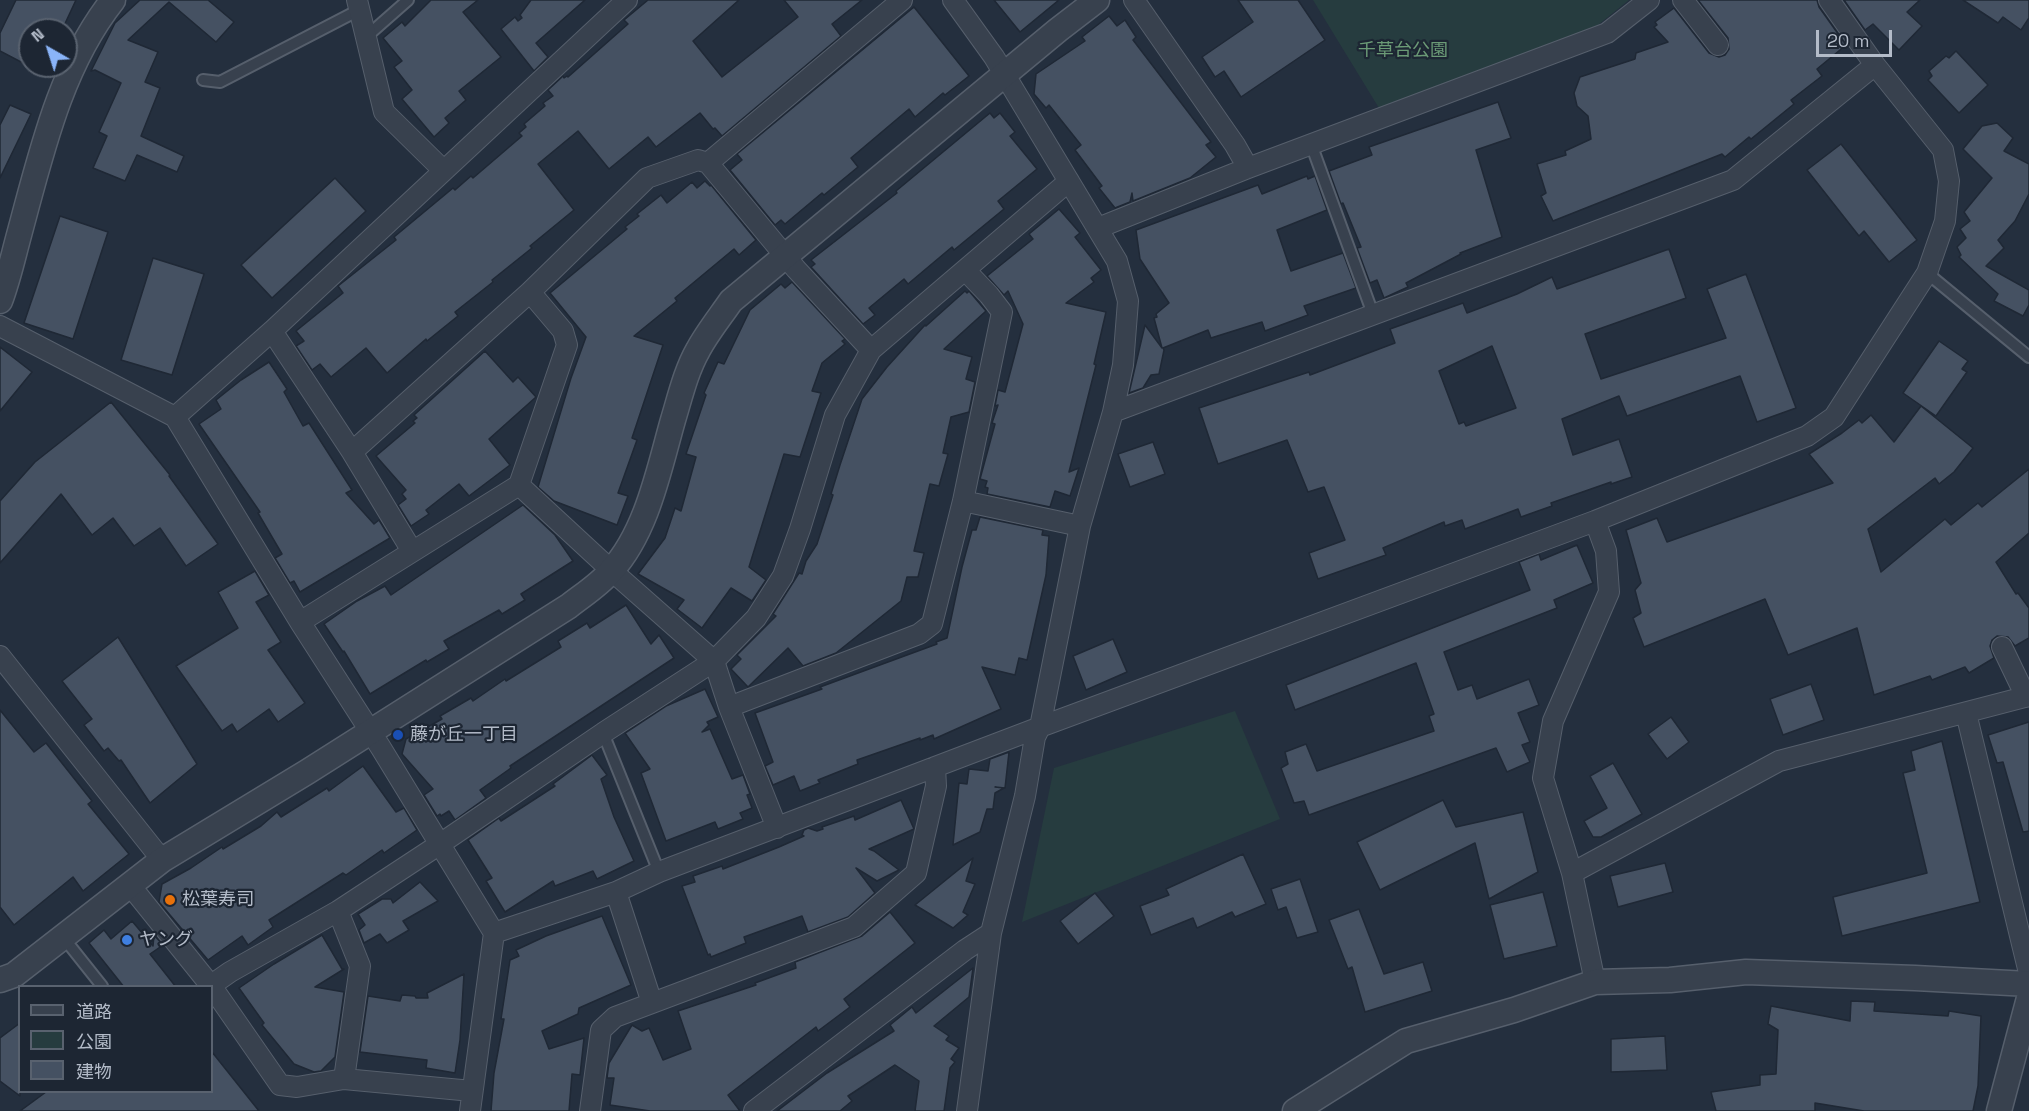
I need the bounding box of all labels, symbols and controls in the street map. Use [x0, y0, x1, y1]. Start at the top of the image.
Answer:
north arrow [18, 18, 78, 78]
scale bar [1819, 18, 1896, 56]
text: N [27, 24, 48, 47]
text: 20 m [1827, 29, 1870, 52]
park label: 千草台公園 [1358, 40, 1448, 62]
place label: 藤が丘一丁目 [410, 724, 518, 746]
marker: 藤が丘一丁目 [391, 728, 405, 742]
place label: 松葉寿司 [182, 889, 254, 911]
marker: 松葉寿司 [163, 893, 177, 907]
place label: ヤング [139, 929, 193, 951]
marker: ヤング [120, 933, 134, 947]
legend [18, 985, 213, 1093]
text: 道路 [76, 1000, 112, 1023]
text: 公園 [76, 1030, 112, 1053]
text: 建物 [76, 1060, 112, 1083]

